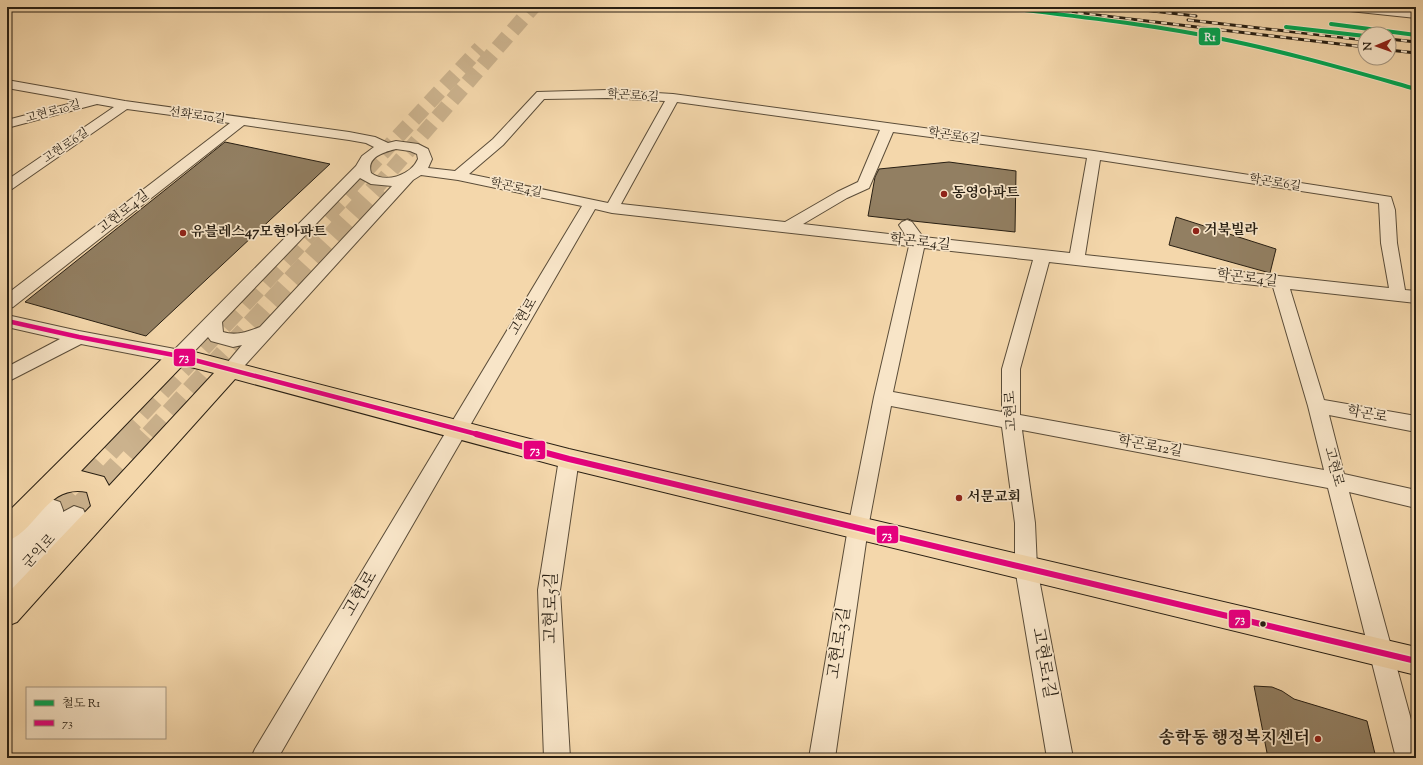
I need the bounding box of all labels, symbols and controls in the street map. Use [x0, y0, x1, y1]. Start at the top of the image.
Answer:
north arrow [1357, 26, 1397, 66]
line badge: R1 [1198, 27, 1221, 46]
text: R1 [1203, 30, 1216, 46]
text: N [1360, 41, 1376, 52]
street label: 학곤로6길 [606, 85, 660, 107]
street label: 고현로10길 [23, 96, 83, 128]
street label: 선화로10길 [168, 103, 226, 129]
street label: 학곤로6길 [927, 123, 981, 149]
street label: 고현로6길 [39, 124, 93, 168]
street label: 학곤로6길 [1248, 170, 1302, 196]
street label: 학곤로4길 [488, 174, 544, 202]
place label: 동영아파트 [952, 184, 1020, 204]
street label: 고현로4길 [94, 186, 154, 240]
marker: 동영아파트 [939, 189, 949, 199]
place label: 거북빌라 [1204, 221, 1259, 241]
place label: 유블레스47모현아파트 [191, 223, 327, 243]
marker: 거북빌라 [1191, 226, 1201, 236]
marker: 유블레스47모현아파트 [178, 228, 188, 238]
street label: 학곤로4길 [889, 230, 951, 256]
street label: 학곤로4길 [1215, 265, 1279, 293]
street label: 고현로 [505, 294, 543, 340]
line badge: 73 [173, 348, 196, 367]
text: 73 [179, 350, 190, 366]
street label: 고현로 [1001, 390, 1023, 432]
street label: 학곤로 [1345, 402, 1389, 428]
street label: 학곤로12길 [1116, 431, 1184, 463]
line badge: 73 [523, 440, 546, 460]
text: 73 [530, 443, 541, 459]
street label: 고현로 [1318, 445, 1348, 490]
place label: 서문교회 [967, 488, 1021, 508]
marker: 서문교회 [954, 493, 964, 503]
line badge: 73 [876, 525, 899, 544]
text: 73 [882, 528, 893, 544]
street label: 군익로 [19, 530, 61, 574]
street label: 고현로 [338, 566, 384, 621]
street label: 고현로5길 [539, 572, 565, 644]
street label: 고현로3길 [822, 605, 858, 681]
line badge: 73 [1228, 609, 1251, 629]
text: 73 [1235, 612, 1246, 628]
unlabelled marker [1258, 619, 1268, 629]
street label: 고현로1길 [1025, 626, 1061, 700]
legend [26, 687, 166, 739]
text: 철도 R1 [62, 695, 100, 713]
text: 73 [62, 715, 73, 733]
place label: 송학동 행정복지센터 [1159, 727, 1310, 751]
marker: 송학동 행정복지센터 [1313, 734, 1323, 744]

